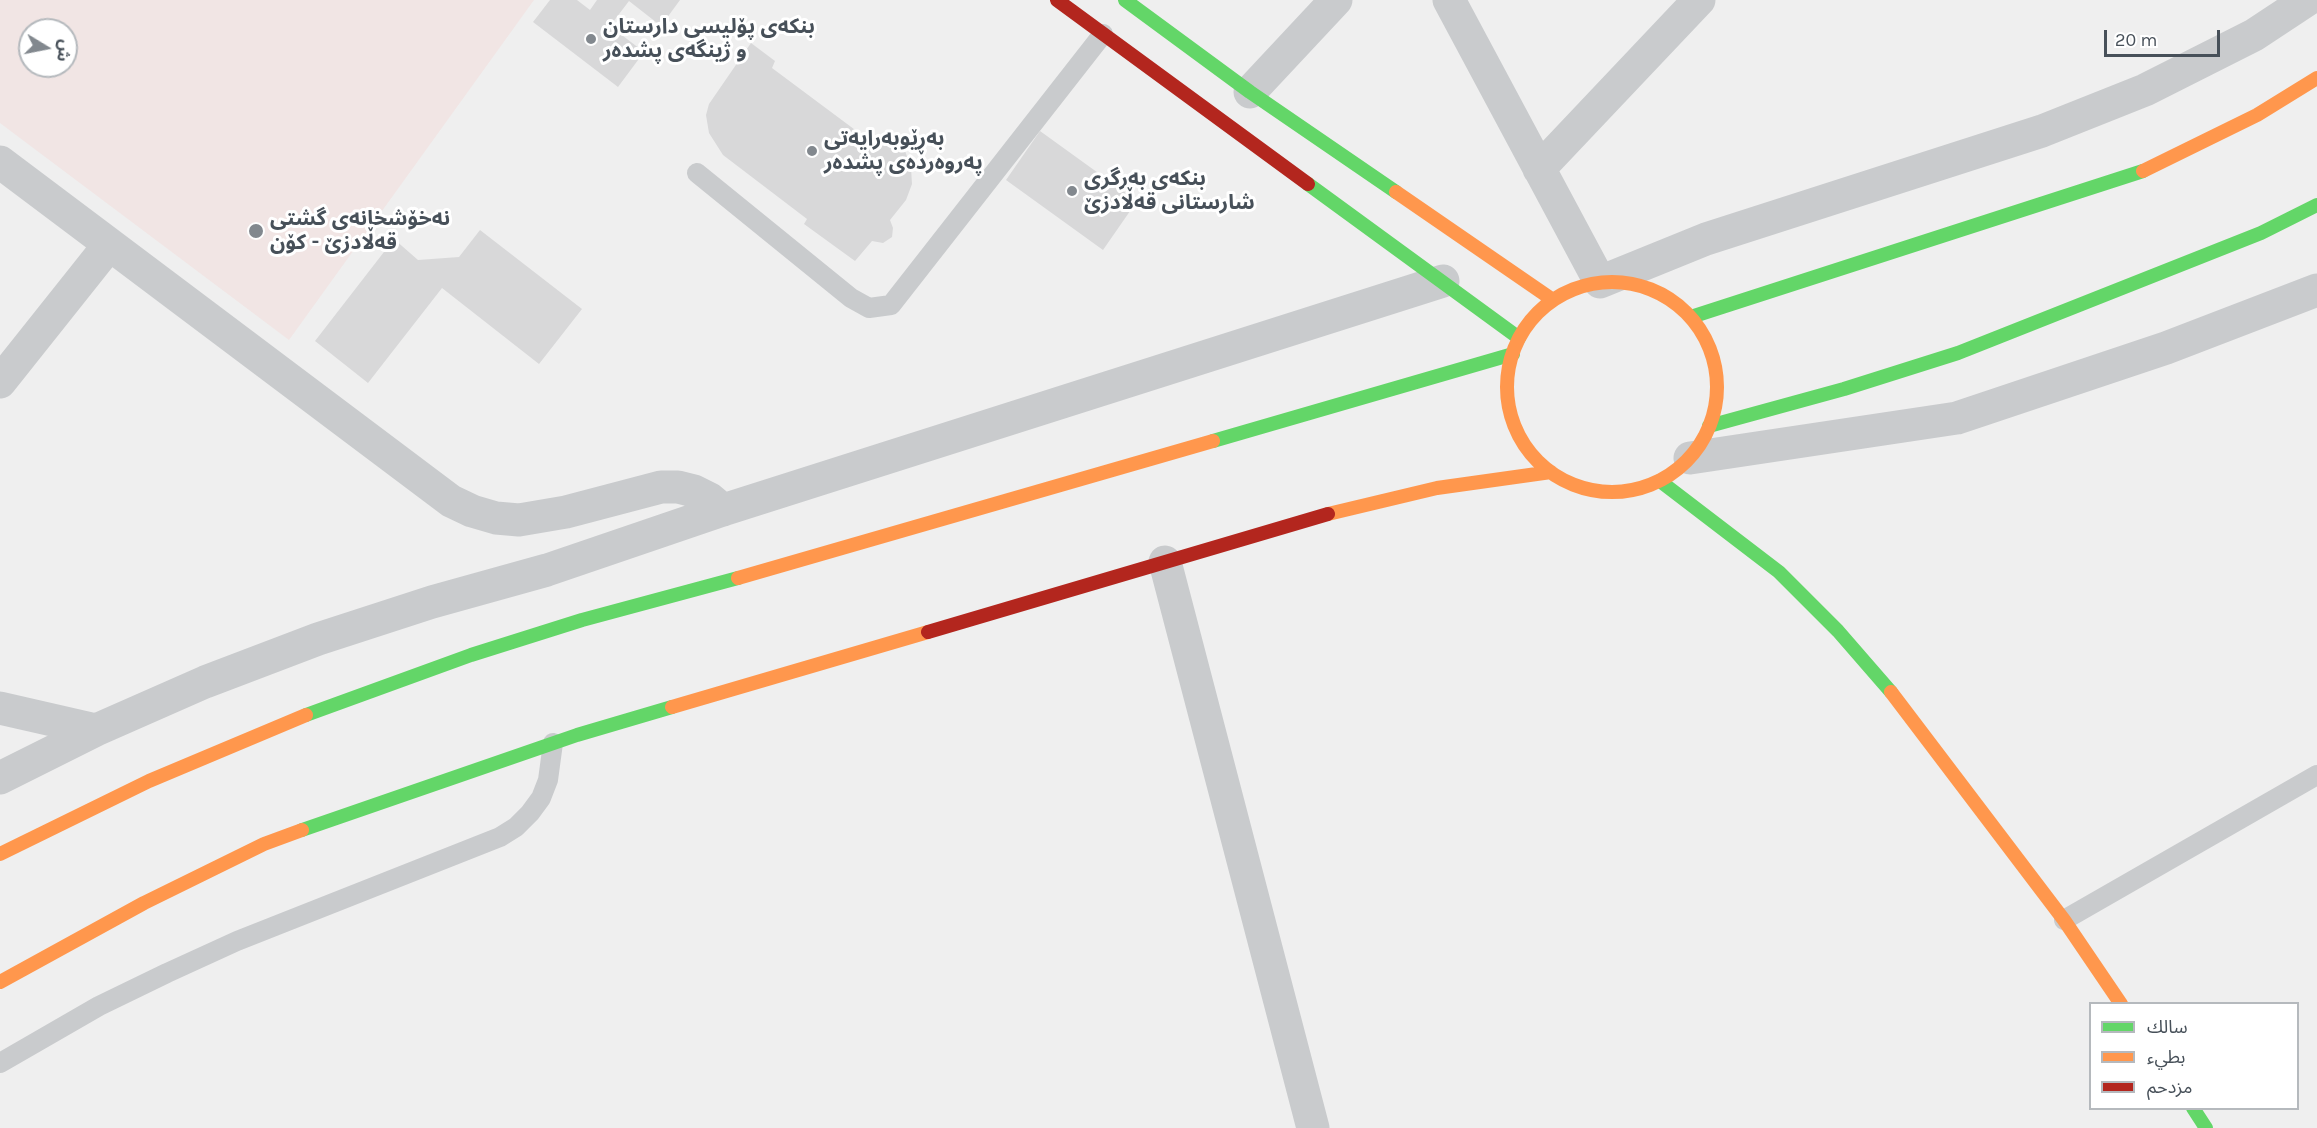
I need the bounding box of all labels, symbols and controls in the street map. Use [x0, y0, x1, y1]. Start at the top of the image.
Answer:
place label: بنکەی پۆلیسی دارستان و ژینگەی پشدەر [603, 14, 815, 64]
north arrow [18, 18, 78, 78]
scale bar [2107, 18, 2222, 56]
text: 20 m [2115, 29, 2157, 51]
marker: بنکەی پۆلیسی دارستان و ژینگەی پشدەر [584, 32, 598, 46]
text: ش [53, 38, 76, 63]
place label: بەڕێوبەرایەتی پەروەردەی پشدەر [824, 126, 983, 176]
marker: بەڕێوبەرایەتی پەروەردەی پشدەر [805, 144, 819, 158]
place label: بنکەی بەرگری شارستانی قەڵادزێ [1084, 166, 1255, 216]
marker: بنکەی بەرگری شارستانی قەڵادزێ [1065, 184, 1079, 198]
place label: نەخۆشخانەی گشتی قەڵادزێ - کۆن [270, 206, 450, 256]
marker: نەخۆشخانەی گشتی قەڵادزێ - کۆن [247, 222, 265, 240]
legend [2089, 1002, 2299, 1110]
text: سالك [2147, 1016, 2188, 1038]
text: بطيء [2147, 1046, 2185, 1068]
text: مزدحم [2147, 1076, 2192, 1098]

